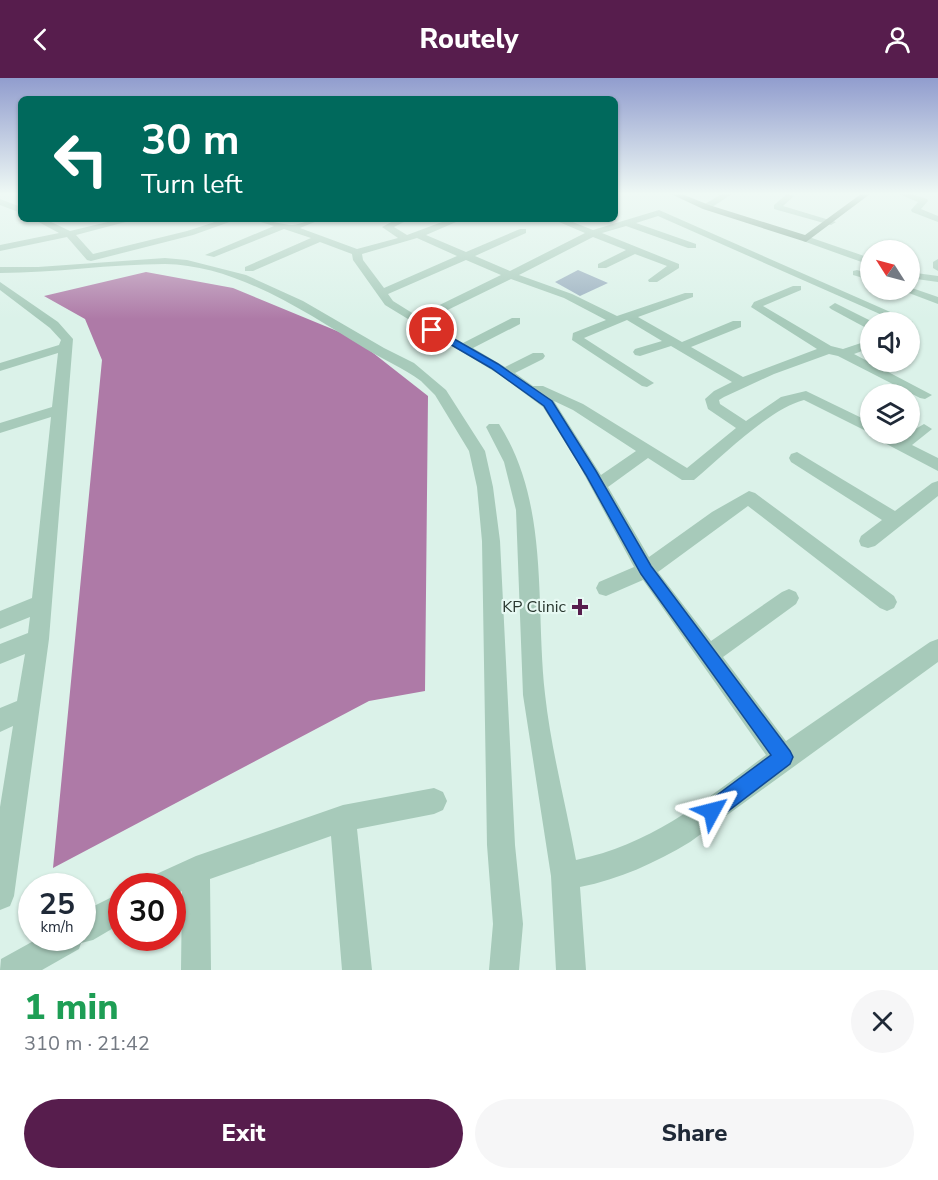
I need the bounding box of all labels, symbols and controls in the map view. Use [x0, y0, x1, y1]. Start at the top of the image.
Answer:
text: Routely [420, 21, 518, 58]
icon: back [24, 23, 57, 56]
icon: person [881, 23, 914, 56]
text: 30 m [141, 112, 240, 169]
icon: left [42, 120, 120, 198]
text: Turn left [141, 166, 242, 203]
north arrow [860, 240, 920, 300]
map controls [860, 240, 920, 444]
pin [406, 304, 457, 355]
button: sound [860, 312, 920, 372]
icon: arrive [415, 313, 448, 346]
button: layers [860, 384, 920, 444]
place label: KP Clinic [502, 596, 567, 618]
marker: KP Clinic [571, 598, 589, 616]
position arrow [680, 779, 744, 843]
speed limit sign: 30 [108, 873, 186, 951]
text: 25 [39, 884, 75, 925]
text: km/h [40, 917, 74, 937]
text: 1 min [24, 983, 119, 1032]
button: close [851, 990, 914, 1053]
text: 310 m · 21:42 [24, 1030, 150, 1057]
button: Exit [24, 1099, 463, 1168]
button: Share [475, 1099, 914, 1168]

